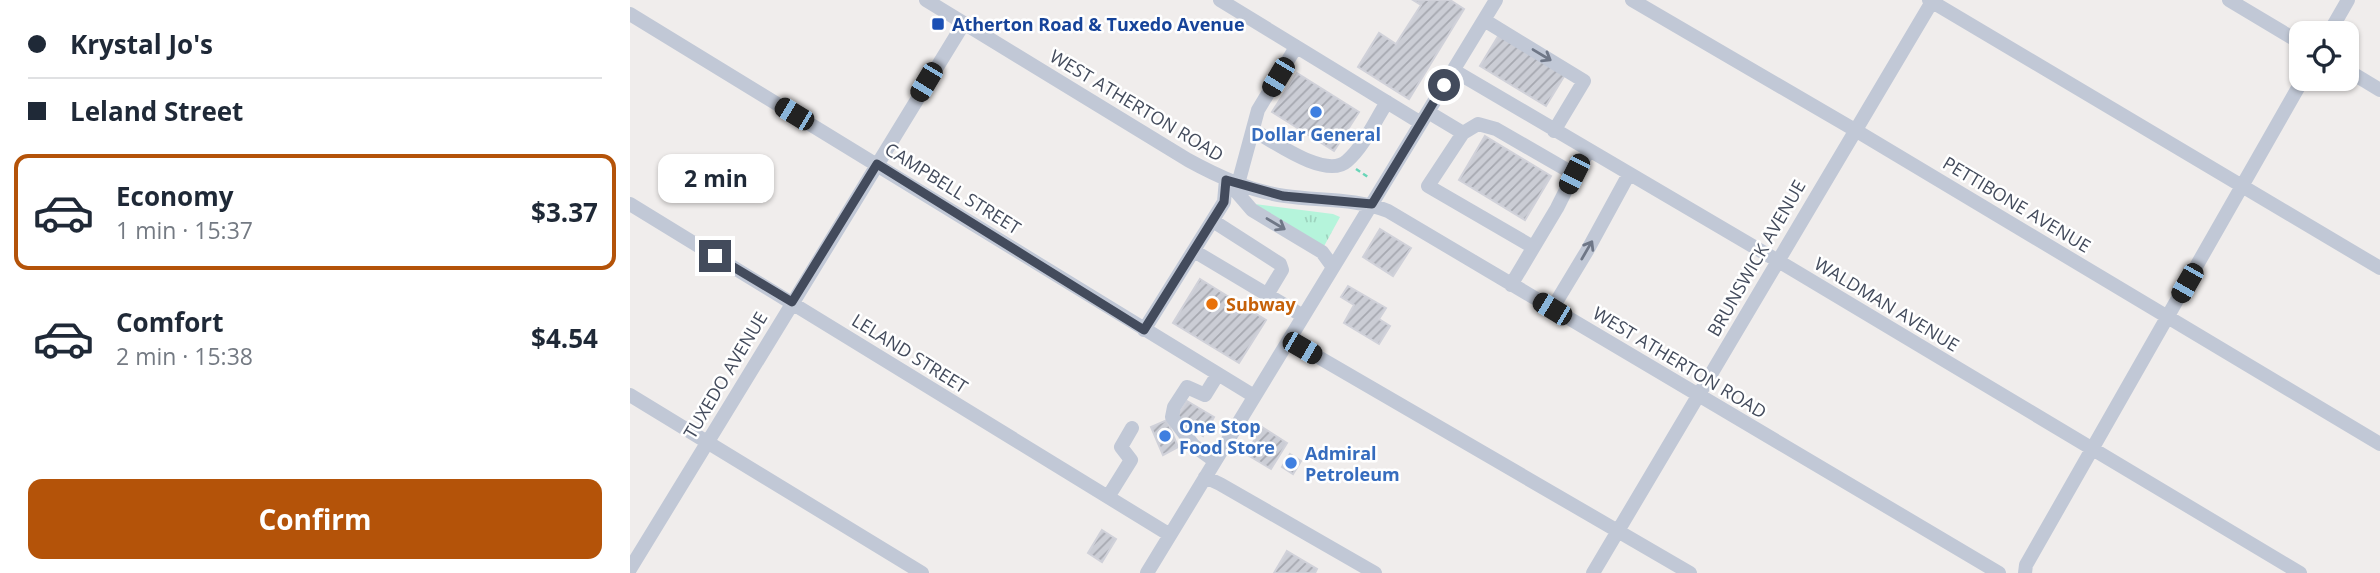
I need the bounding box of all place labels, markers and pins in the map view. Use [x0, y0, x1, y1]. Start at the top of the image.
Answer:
place label: Atherton Road & Tuxedo Avenue [952, 12, 1245, 36]
marker: Atherton Road & Tuxedo Avenue [930, 16, 946, 32]
marker: Dollar General [1308, 104, 1324, 120]
place label: Dollar General [1251, 122, 1381, 146]
place label: Subway [1226, 292, 1296, 316]
marker: Subway [1204, 296, 1220, 312]
place label: One Stop Food Store [1179, 414, 1275, 459]
marker: One Stop Food Store [1157, 428, 1173, 444]
place label: Admiral Petroleum [1305, 441, 1400, 486]
marker: Admiral Petroleum [1283, 455, 1299, 471]

